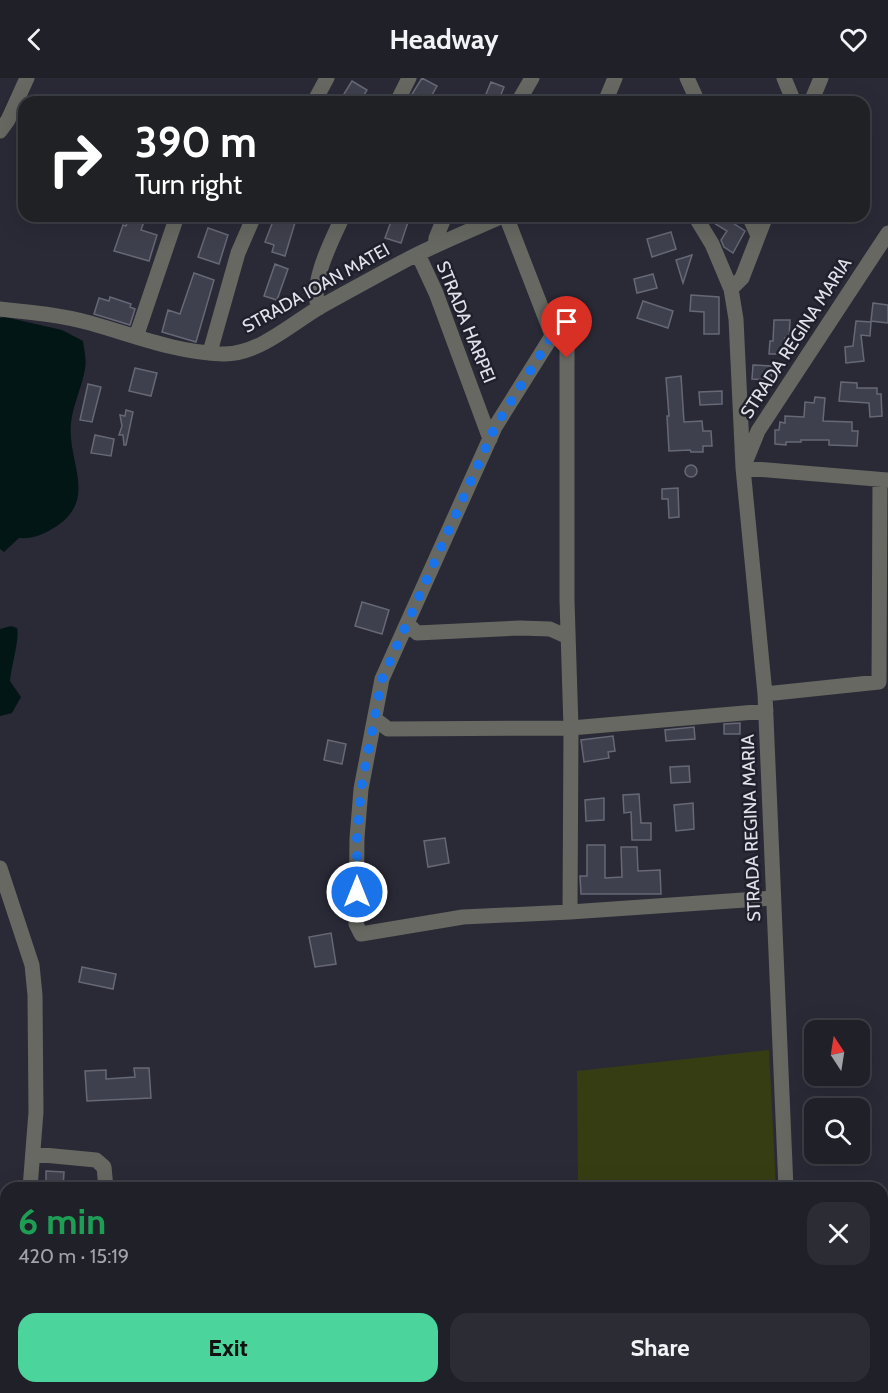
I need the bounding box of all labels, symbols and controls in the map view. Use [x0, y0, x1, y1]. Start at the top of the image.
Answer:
icon: back [18, 23, 51, 56]
text: Headway [390, 23, 498, 56]
icon: heart [837, 23, 870, 56]
text: 390 m [135, 116, 257, 168]
icon: right [36, 120, 114, 198]
text: Turn right [135, 168, 242, 201]
street label: STRADA IOAN MATEI [239, 238, 393, 338]
street label: STRADA REGINA MARIA [736, 253, 856, 423]
street label: STRADA HARPEI [432, 258, 500, 386]
pin [541, 296, 592, 358]
icon: arrive [550, 305, 583, 338]
street label: STRADA REGINA MARIA [737, 734, 765, 922]
position arrow [325, 860, 389, 924]
north arrow [804, 1020, 870, 1086]
map controls [804, 1020, 870, 1164]
button: search [804, 1098, 870, 1164]
text: 6 min [18, 1199, 106, 1243]
button: close [807, 1202, 870, 1265]
text: 420 m · 15:19 [18, 1244, 129, 1268]
button: Exit [18, 1313, 438, 1382]
button: Share [450, 1313, 870, 1382]

